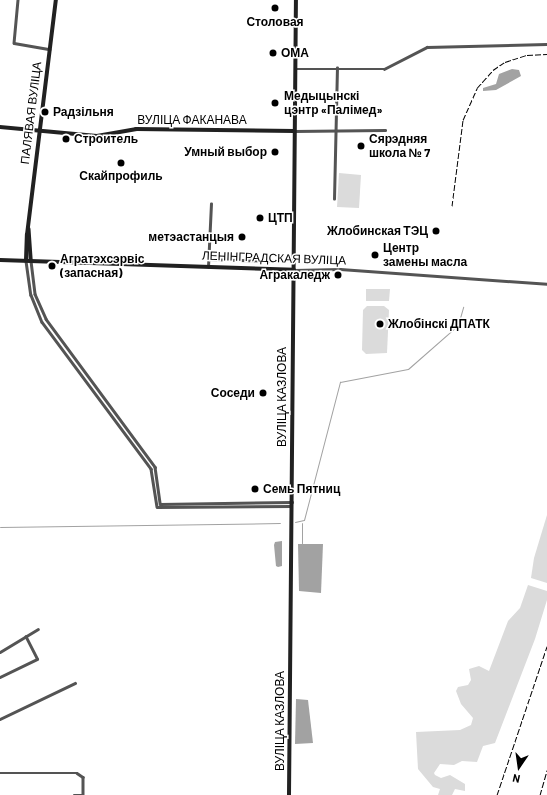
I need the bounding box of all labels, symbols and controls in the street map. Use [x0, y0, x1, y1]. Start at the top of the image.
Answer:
marker: Столовая [270, 3, 280, 13]
place label: Столовая [246, 15, 304, 29]
place label: ОМА [281, 46, 309, 60]
marker: ОМА [268, 48, 278, 58]
street label: ПАЛЯВАЯ ВУЛІЦА [18, 61, 44, 165]
place label: Медыцынскі цэнтр «Палімед» [284, 89, 382, 117]
marker: Медыцынскі цэнтр «Палімед» [269, 97, 281, 109]
place label: Радзільня [53, 105, 114, 119]
marker: Радзільня [40, 107, 50, 117]
street label: ВУЛІЦА ФАКАНАВА [137, 113, 247, 127]
place label: Строитель [74, 132, 138, 146]
place label: Сярэдняя школа № 7 [369, 132, 430, 160]
marker: Строитель [61, 134, 71, 144]
marker: Сярэдняя школа № 7 [356, 141, 366, 151]
place label: Умный выбор [184, 145, 267, 159]
marker: Умный выбор [270, 147, 280, 157]
marker: Скайпрофиль [116, 158, 126, 168]
place label: Скайпрофиль [79, 169, 163, 183]
place label: ЦТП [268, 211, 293, 225]
marker: ЦТП [255, 213, 265, 223]
place label: Жлобинская ТЭЦ [327, 224, 428, 238]
marker: Жлобинская ТЭЦ [431, 226, 441, 236]
place label: метэастанцыя [148, 230, 234, 244]
marker: метэастанцыя [237, 232, 247, 242]
place label: Центр замены масла [383, 241, 467, 269]
street label: ЛЕНІНГРАДСКАЯ ВУЛІЦА [202, 248, 346, 268]
marker: Центр замены масла [370, 250, 380, 260]
place label: Агратэхсэрвіс (запасная) [60, 252, 144, 280]
marker: Агратэхсэрвіс (запасная) [47, 261, 57, 271]
place label: Агракаледж [259, 268, 330, 282]
marker: Агракаледж [333, 270, 343, 280]
place label: Жлобінскі ДПАТК [388, 317, 490, 331]
marker: Жлобінскі ДПАТК [375, 319, 385, 329]
street label: ВУЛІЦА КАЗЛОВА [275, 347, 289, 447]
place label: Соседи [211, 386, 255, 400]
marker: Соседи [258, 388, 268, 398]
place label: Семь Пятниц [263, 482, 340, 496]
marker: Семь Пятниц [250, 484, 260, 494]
street label: ВУЛІЦА КАЗЛОВА [273, 671, 287, 771]
north arrow [499, 747, 539, 787]
text: N [511, 772, 521, 786]

